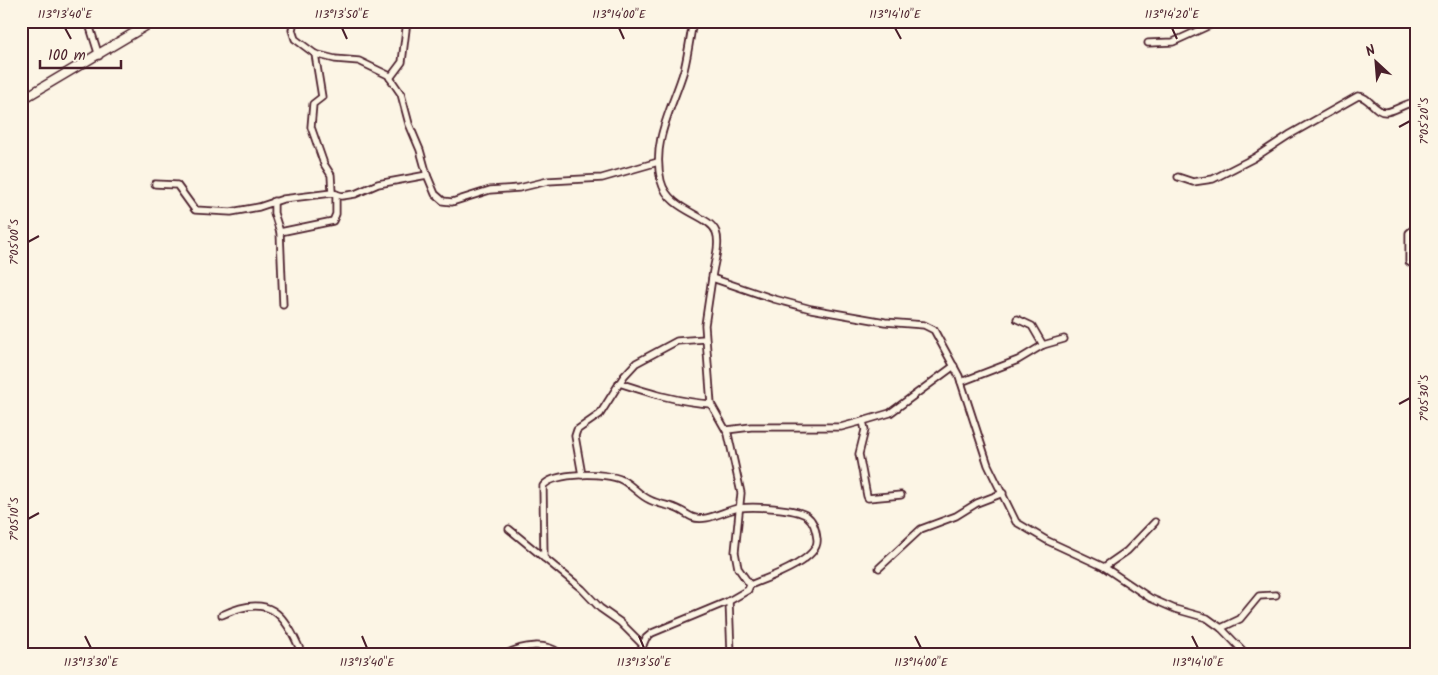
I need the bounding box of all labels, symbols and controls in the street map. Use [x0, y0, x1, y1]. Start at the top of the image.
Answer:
text: 113°13'40"E [38, 5, 93, 24]
text: 113°13'50"E [315, 5, 370, 24]
text: 113°14'00"E [592, 5, 647, 24]
text: 113°14'10"E [869, 5, 922, 24]
text: 113°14'20"E [1145, 5, 1200, 24]
scale bar [40, 38, 121, 70]
north arrow [1350, 38, 1400, 88]
text: N [1362, 39, 1380, 63]
text: 100 m [48, 44, 86, 68]
text: 7°05'20"S [1415, 97, 1434, 145]
text: 7°05'00"S [5, 218, 24, 265]
text: 7°05'30"S [1415, 374, 1434, 421]
text: 7°05'10"S [5, 496, 24, 541]
text: 113°13'30"E [64, 653, 119, 672]
text: 113°13'40"E [340, 653, 395, 672]
text: 113°13'50"E [617, 653, 672, 672]
text: 113°14'00"E [894, 653, 949, 672]
text: 113°14'10"E [1172, 653, 1225, 672]

